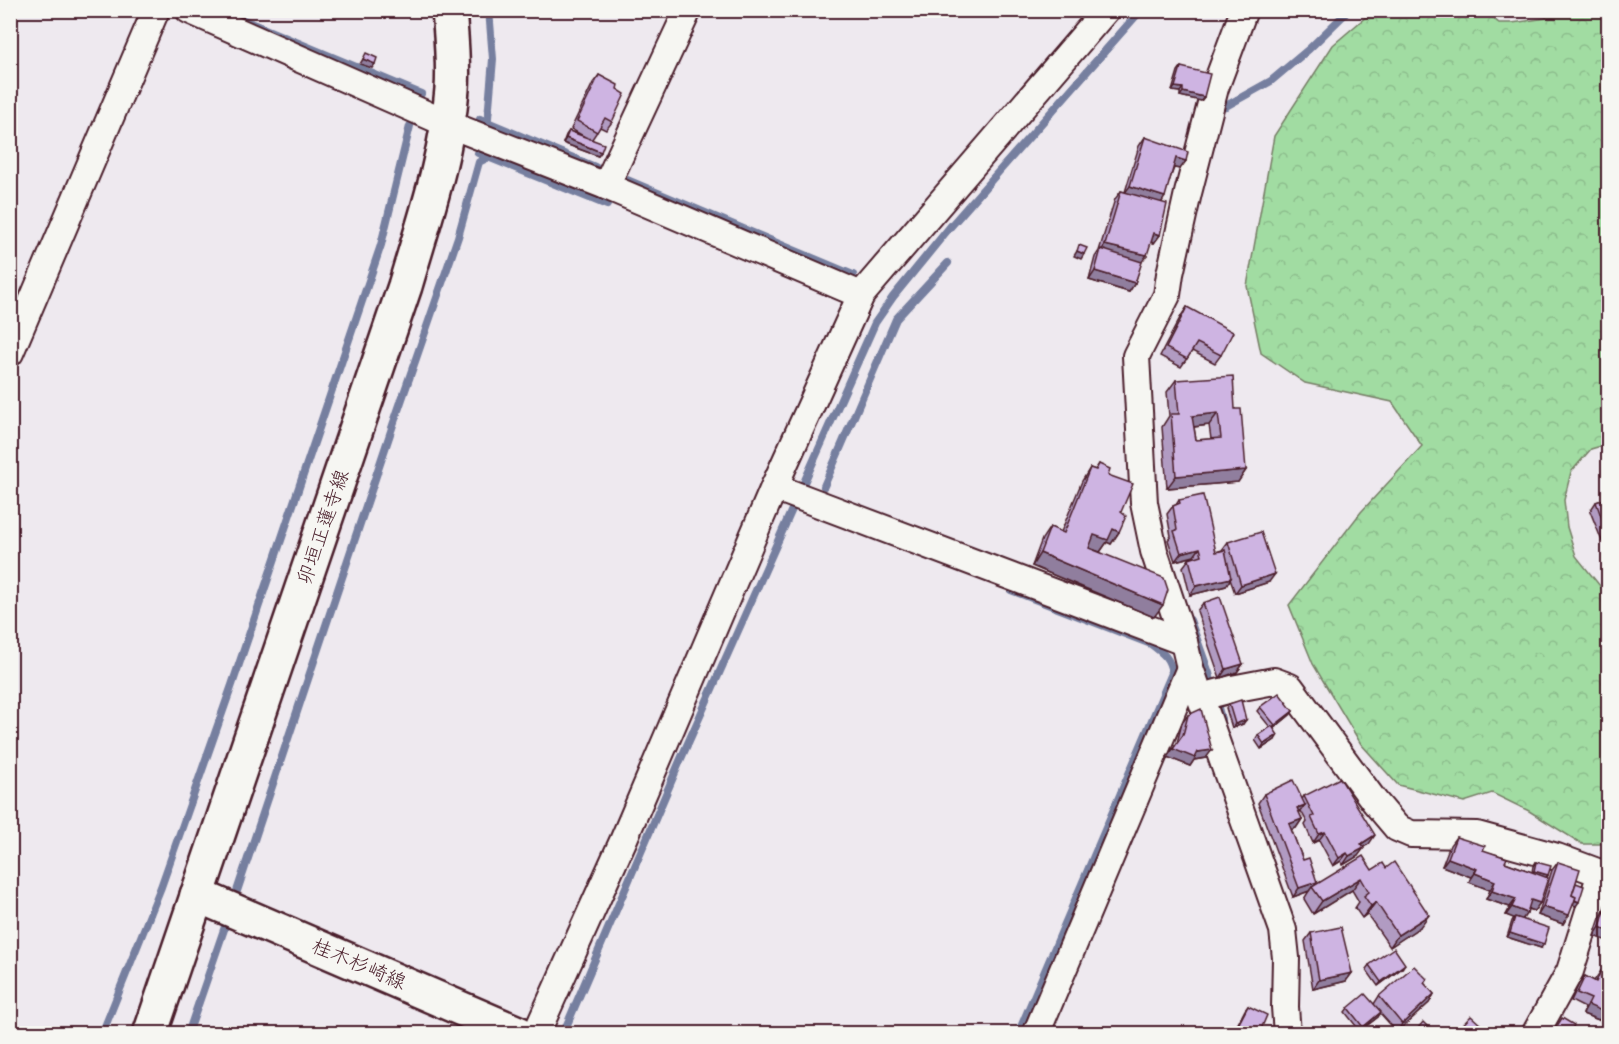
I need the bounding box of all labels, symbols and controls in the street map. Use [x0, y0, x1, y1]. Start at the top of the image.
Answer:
street label: 卯垣正蓮寺線 [293, 467, 353, 587]
street label: 桂木杉崎線 [308, 934, 410, 994]

